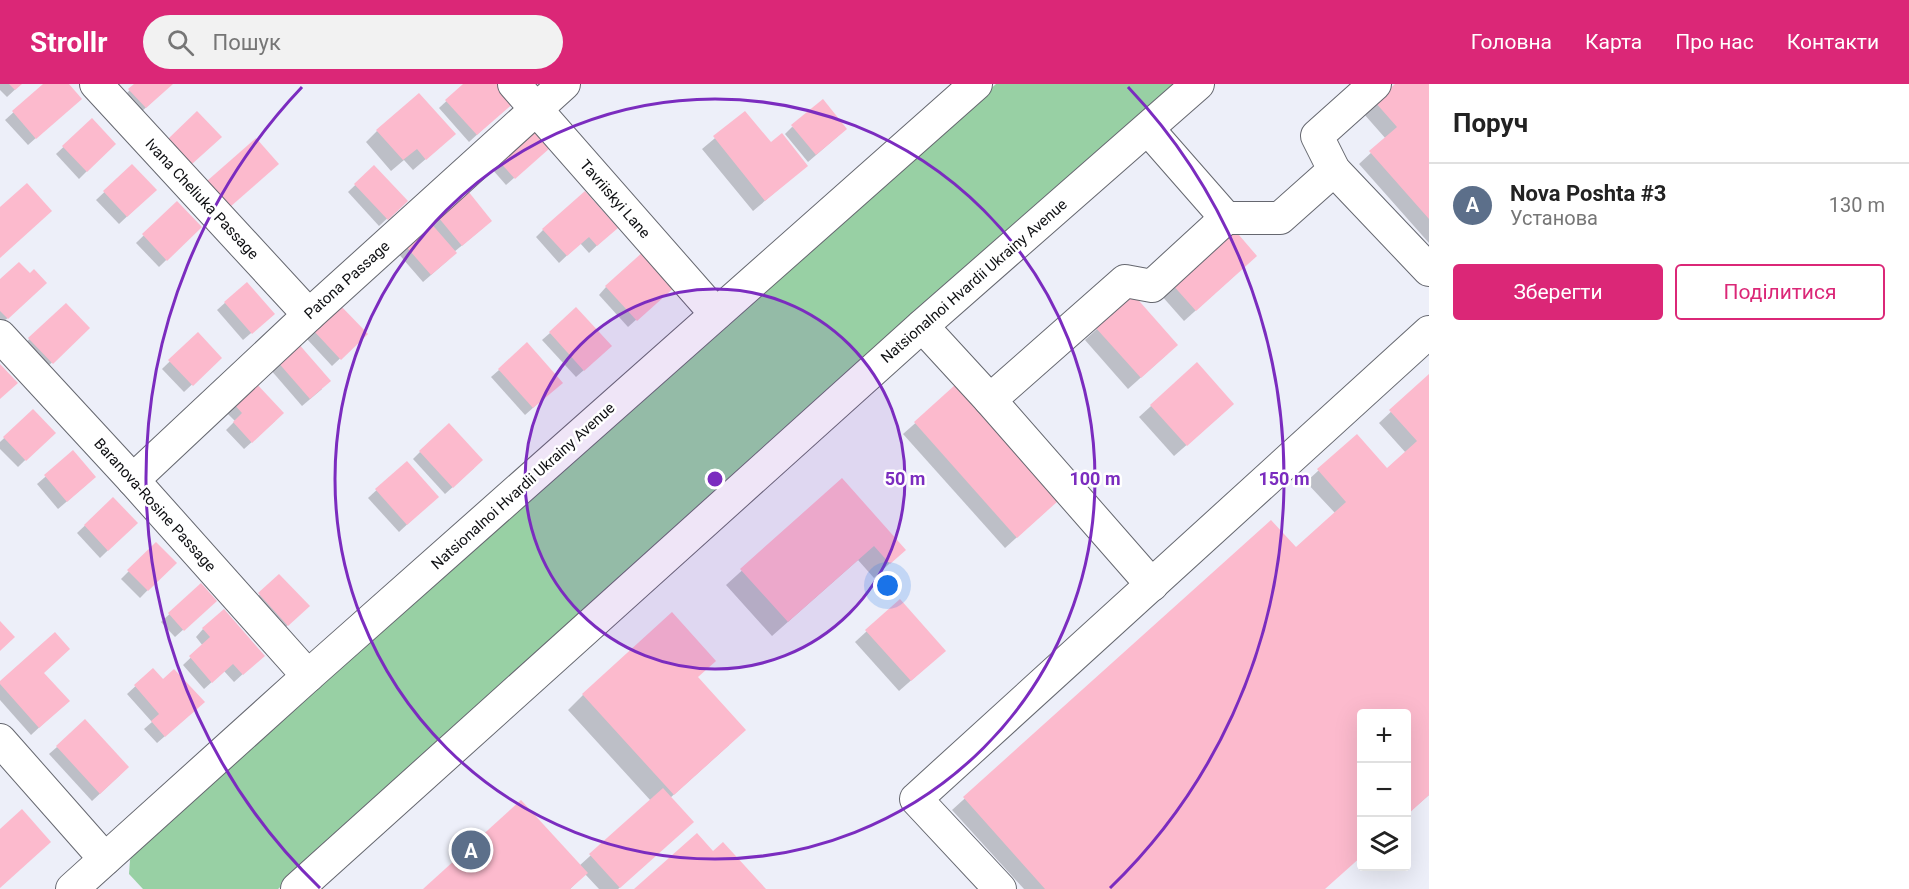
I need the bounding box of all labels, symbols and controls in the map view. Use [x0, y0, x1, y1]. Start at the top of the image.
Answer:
search box [143, 15, 563, 69]
text: Strollr [30, 26, 107, 59]
icon: search [164, 26, 197, 59]
text: Пошук [212, 30, 281, 55]
text: Головна [1471, 30, 1552, 54]
text: Карта [1585, 30, 1642, 54]
text: Про нас [1675, 30, 1754, 54]
text: Контакти [1787, 30, 1879, 54]
text: Поруч [1453, 108, 1528, 138]
street label: Ivana Cheliuka Passage [141, 135, 263, 263]
street label: Tavriiskyi Lane [576, 156, 654, 242]
text: Nova Poshta #3 [1510, 181, 1666, 206]
text: A [1466, 193, 1479, 217]
text: 130 m [1829, 193, 1885, 217]
street label: Natsionalnoi Hvardii Ukrainy Avenue [877, 195, 1071, 367]
text: Установа [1510, 206, 1598, 230]
street label: Patona Passage [301, 237, 393, 323]
button: Зберегти [1453, 264, 1663, 320]
button: Поділитися [1675, 264, 1885, 320]
street label: Natsionalnoi Hvardii Ukrainy Avenue [428, 399, 618, 573]
street label: Baranova-Rosine Passage [90, 435, 220, 575]
text: 50 m [885, 468, 925, 489]
text: 100 m [1069, 468, 1121, 489]
text: 150 m [1258, 468, 1310, 489]
centre of rings [705, 469, 725, 489]
your location [873, 571, 902, 600]
map controls [1357, 709, 1411, 871]
button: + [1357, 709, 1411, 763]
button: − [1357, 763, 1411, 817]
button: layers [1357, 817, 1411, 871]
pin: A [452, 828, 490, 873]

